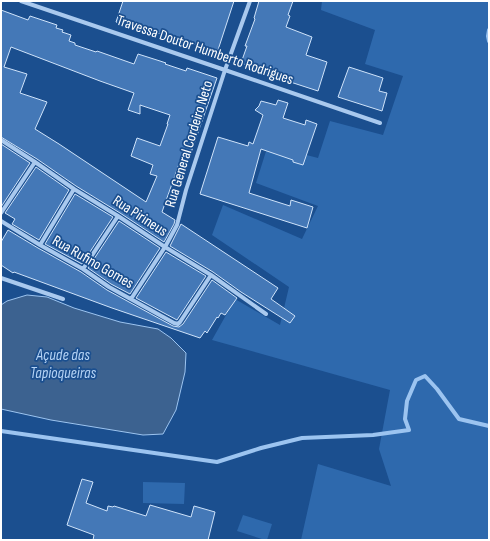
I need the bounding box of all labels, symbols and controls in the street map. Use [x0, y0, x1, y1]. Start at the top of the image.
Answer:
street label: Travessa Doutor Humberto Rodrigues [114, 11, 296, 89]
street label: Rua General Cordeiro Neto [161, 78, 217, 210]
street label: Rua Pirineus [109, 191, 171, 241]
street label: Rua Rufino Gomes [49, 231, 137, 293]
water label: Açude das Tapioqueiras [30, 346, 96, 383]

